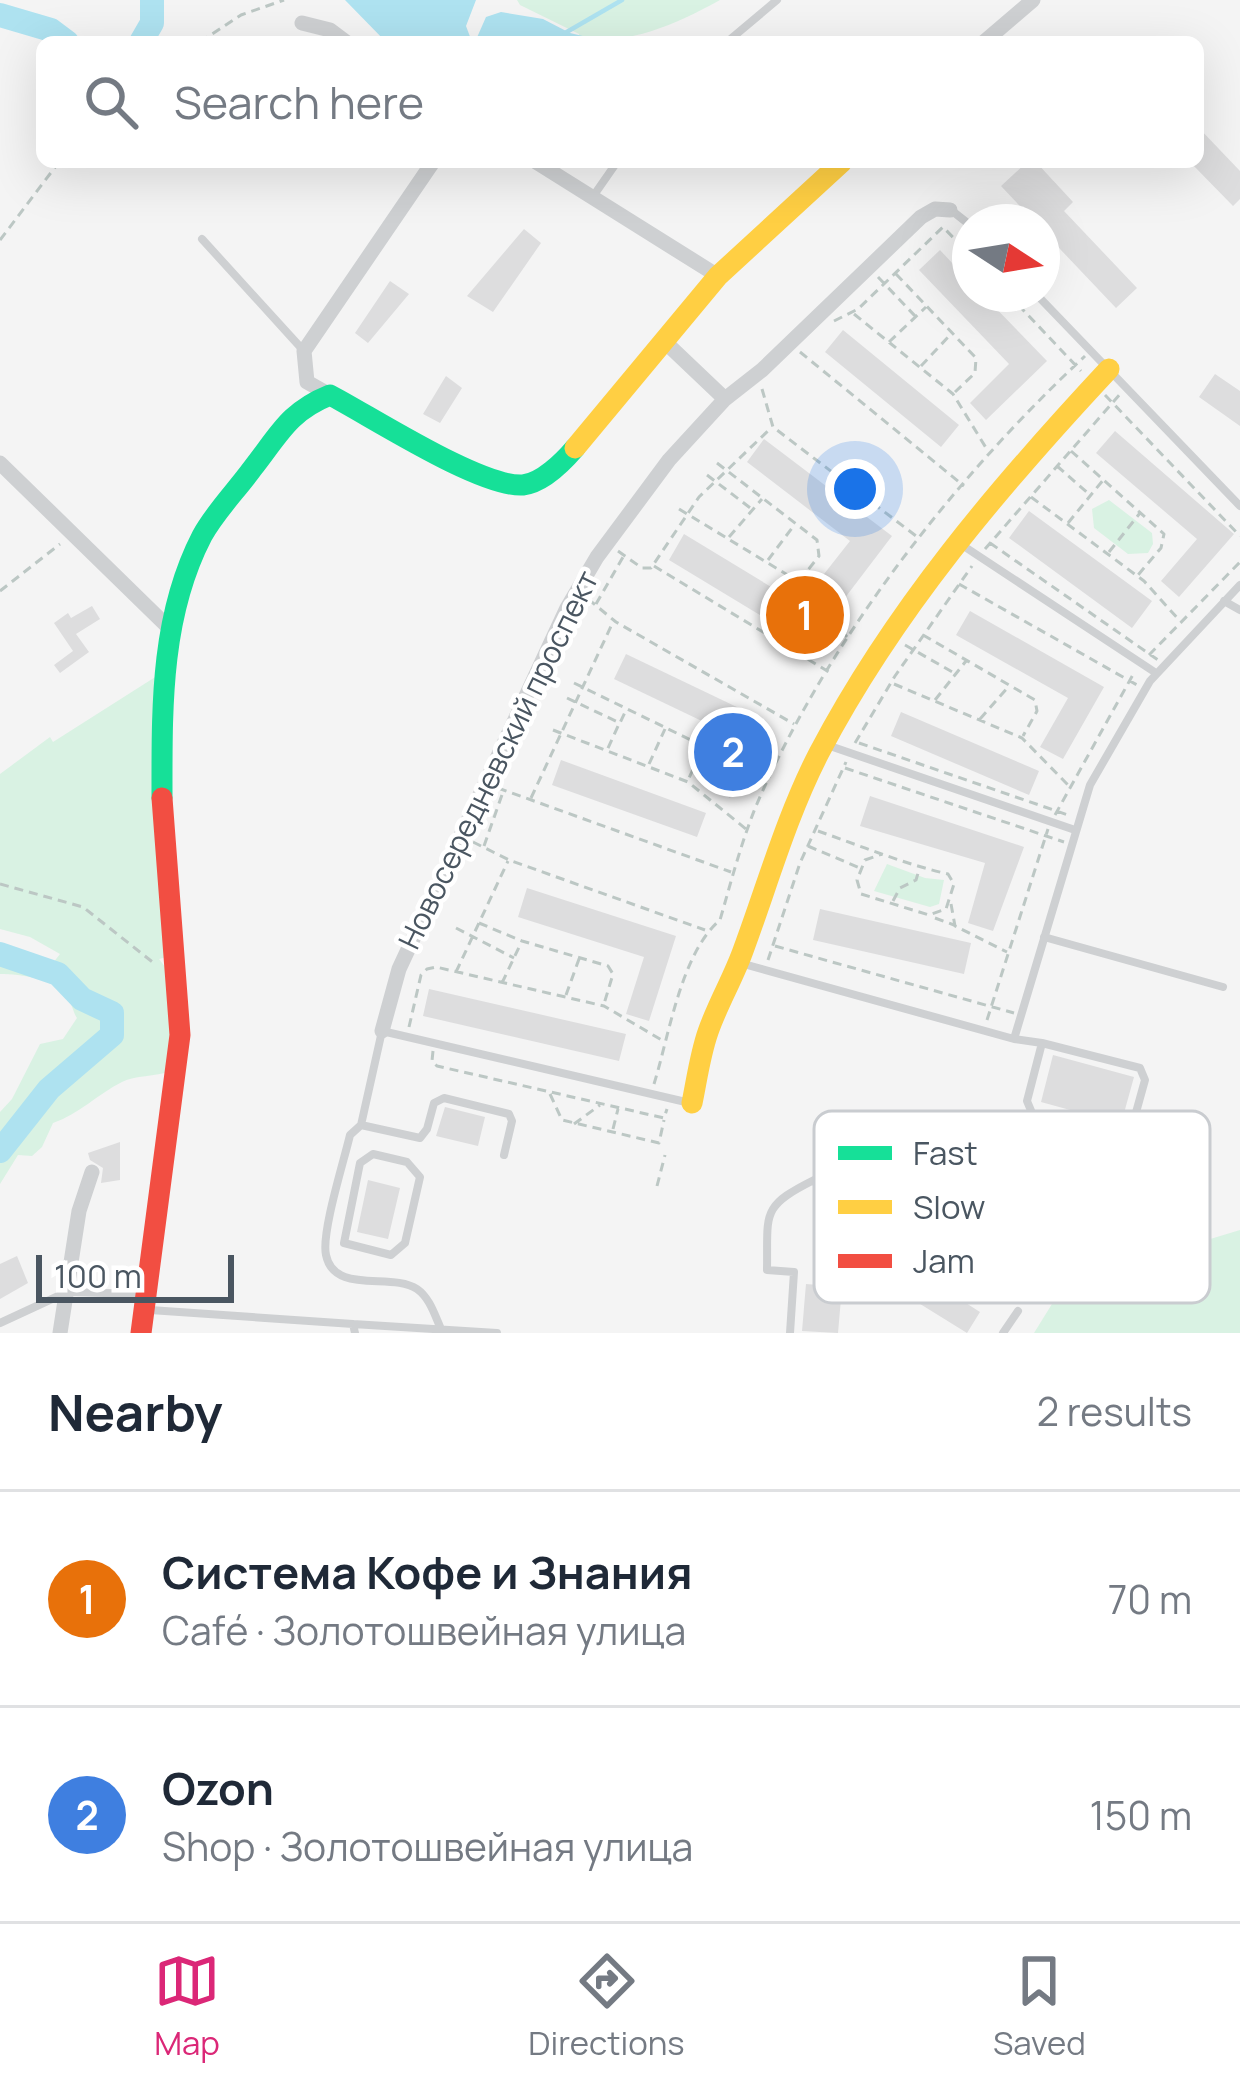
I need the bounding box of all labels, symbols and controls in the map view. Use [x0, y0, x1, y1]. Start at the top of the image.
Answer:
search box [36, 36, 1204, 168]
icon: search [78, 69, 144, 135]
text: Search here [174, 71, 424, 133]
north arrow [952, 204, 1060, 312]
your location [825, 459, 885, 519]
street label: Новосередневский проспект [388, 563, 607, 955]
pin: 1 [766, 570, 844, 660]
pin: 2 [694, 707, 772, 797]
legend [814, 1111, 1210, 1303]
text: Fast [913, 1130, 978, 1175]
text: Slow [913, 1184, 985, 1229]
text: Jam [913, 1238, 975, 1283]
scale bar [36, 1249, 234, 1302]
text: 100 m [54, 1253, 142, 1298]
text: Nearby [48, 1377, 223, 1446]
text: 2 results [1037, 1384, 1192, 1438]
text: Система Кофе и Знания [162, 1541, 692, 1603]
text: 1 [78, 1572, 96, 1626]
text: 70 m [1108, 1572, 1192, 1626]
text: Café · Золотошвейная улица [162, 1603, 686, 1657]
text: Ozon [162, 1757, 274, 1819]
text: 2 [75, 1788, 99, 1842]
text: 150 m [1090, 1788, 1192, 1842]
text: Shop · Золотошвейная улица [162, 1819, 693, 1873]
tab: Map [154, 1948, 220, 2065]
tab: Directions [528, 1948, 685, 2065]
tab: Saved [993, 1948, 1086, 2065]

